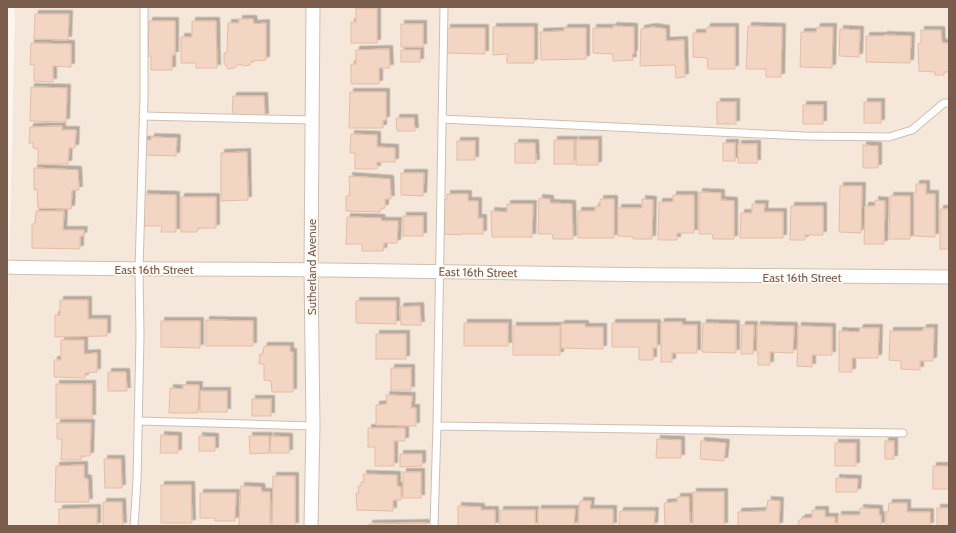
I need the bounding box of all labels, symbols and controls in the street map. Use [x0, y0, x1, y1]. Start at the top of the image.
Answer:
street label: Sutherland Avenue [304, 219, 319, 315]
street label: East 16th Street [115, 262, 193, 277]
street label: East 16th Street [438, 264, 518, 280]
street label: East 16th Street [763, 270, 841, 285]

